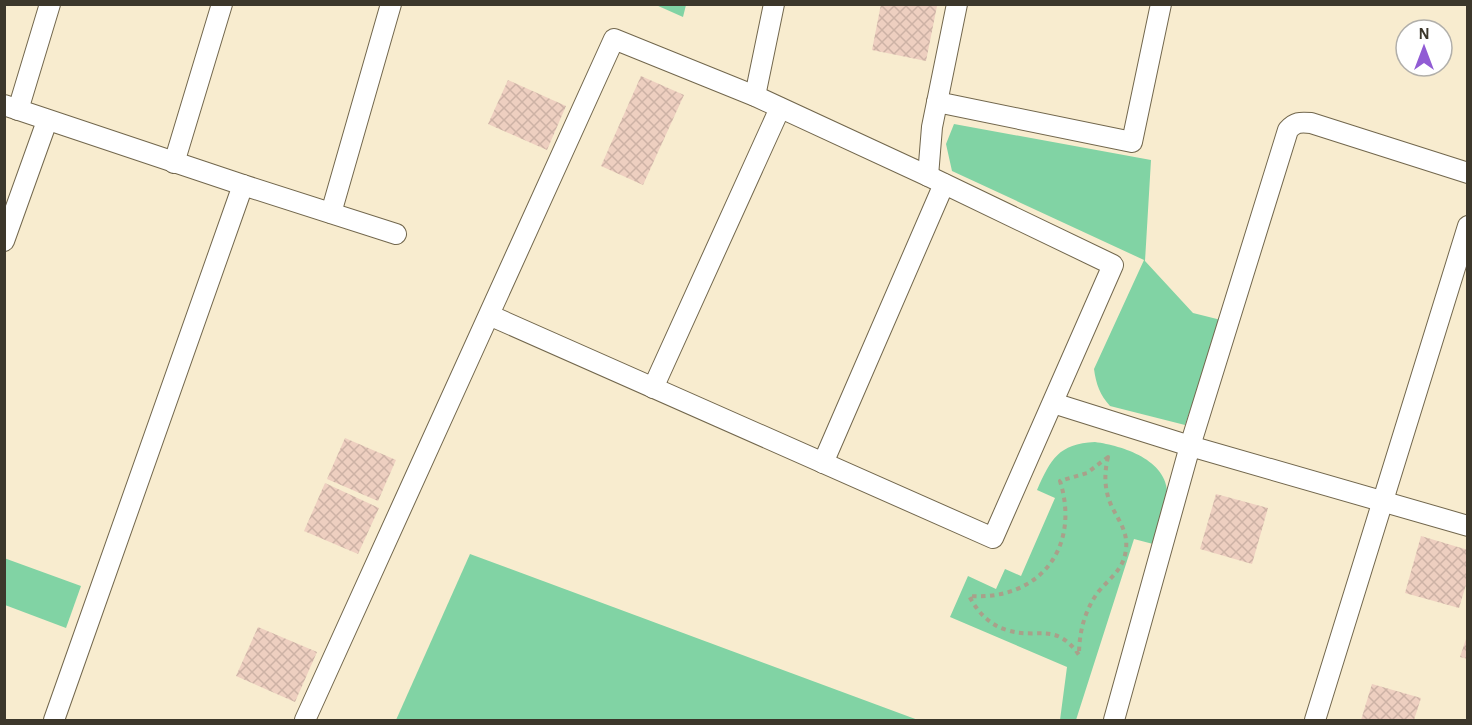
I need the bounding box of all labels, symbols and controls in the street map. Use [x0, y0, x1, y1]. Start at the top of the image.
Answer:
north arrow [1394, 18, 1454, 78]
text: N [1418, 26, 1430, 42]

